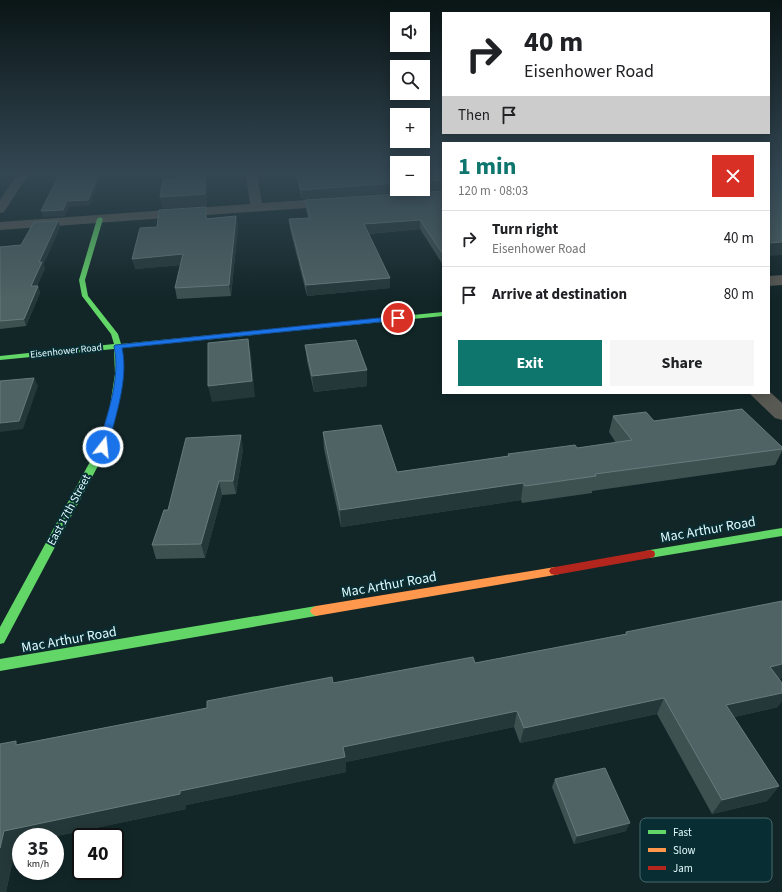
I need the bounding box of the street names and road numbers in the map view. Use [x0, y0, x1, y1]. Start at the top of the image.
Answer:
street label: Eisenhower Road [29, 340, 103, 362]
street label: East 17th Street [43, 471, 95, 549]
street label: Mac Arthur Road [659, 512, 757, 548]
street label: Mac Arthur Road [340, 567, 438, 603]
street label: Mac Arthur Road [20, 622, 118, 658]

